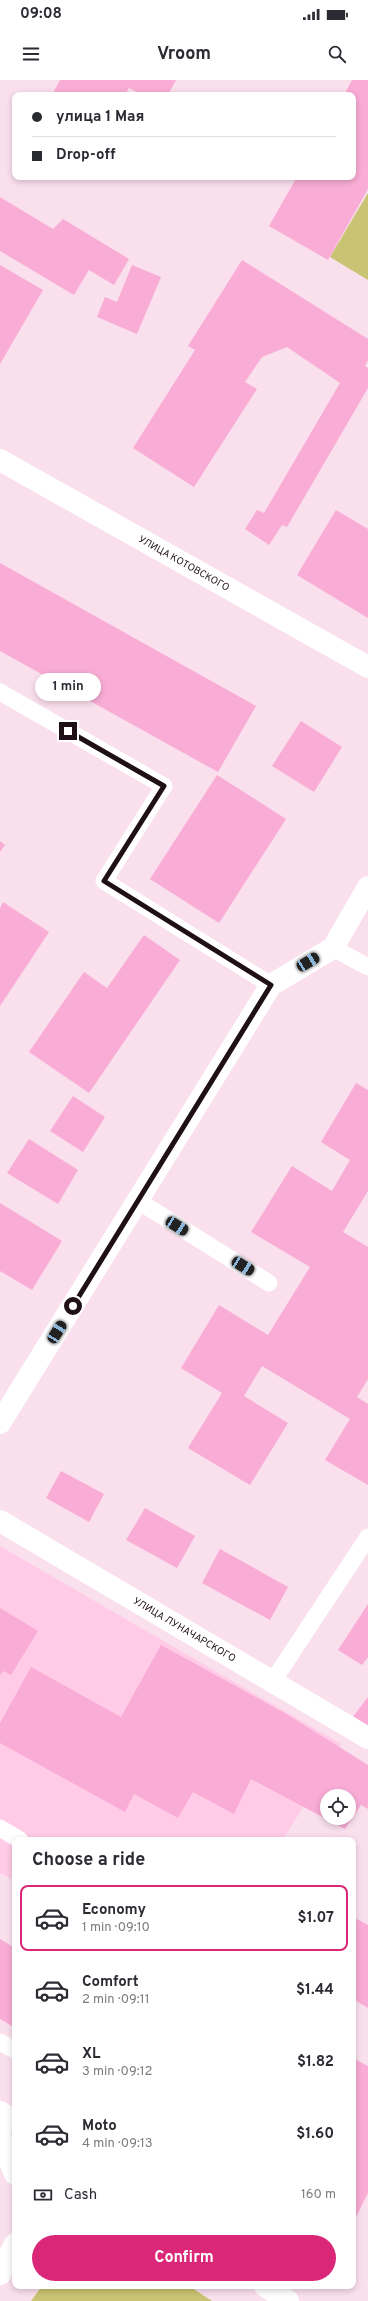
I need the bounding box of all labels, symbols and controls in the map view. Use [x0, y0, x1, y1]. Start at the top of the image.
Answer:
text: 09:08 [20, 5, 62, 24]
icon: menu [20, 43, 42, 65]
text: Vroom [157, 43, 211, 66]
icon: search [326, 43, 348, 65]
text: улица 1 Мая [56, 108, 144, 127]
text: Drop-off [56, 146, 116, 165]
street label: УЛИЦА КОТОВСКОГО [136, 533, 232, 594]
callout: 1 min [35, 673, 101, 701]
text: 1 min [52, 679, 84, 695]
route end [59, 722, 77, 740]
car [295, 951, 321, 973]
car [164, 1215, 190, 1237]
car [230, 1255, 256, 1277]
route start [64, 1297, 82, 1315]
car [46, 1319, 68, 1345]
street label: УЛИЦА ЛУНАЧАРСКОГО [131, 1594, 238, 1665]
map controls [320, 1789, 356, 1825]
button: locate [320, 1789, 356, 1825]
text: Choose a ride [32, 1849, 145, 1872]
icon: car [34, 1900, 70, 1936]
text: Economy [82, 1901, 146, 1920]
text: $1.07 [298, 1909, 334, 1928]
text: 1 min · 09:10 [82, 1920, 150, 1936]
icon: car [34, 1972, 70, 2008]
text: Comfort [82, 1973, 139, 1992]
text: $1.44 [296, 1981, 334, 2000]
text: 2 min · 09:11 [82, 1992, 149, 2008]
icon: car [34, 2044, 70, 2080]
text: XL [82, 2045, 100, 2064]
text: $1.82 [297, 2053, 334, 2072]
text: 3 min · 09:12 [82, 2064, 152, 2080]
icon: car [34, 2116, 70, 2152]
text: Moto [82, 2117, 117, 2136]
text: $1.60 [296, 2125, 334, 2144]
text: 4 min · 09:13 [82, 2136, 153, 2152]
icon: cash [32, 2184, 54, 2206]
text: Cash [64, 2186, 97, 2205]
text: 160 m [301, 2187, 336, 2203]
button: Confirm [32, 2235, 336, 2281]

